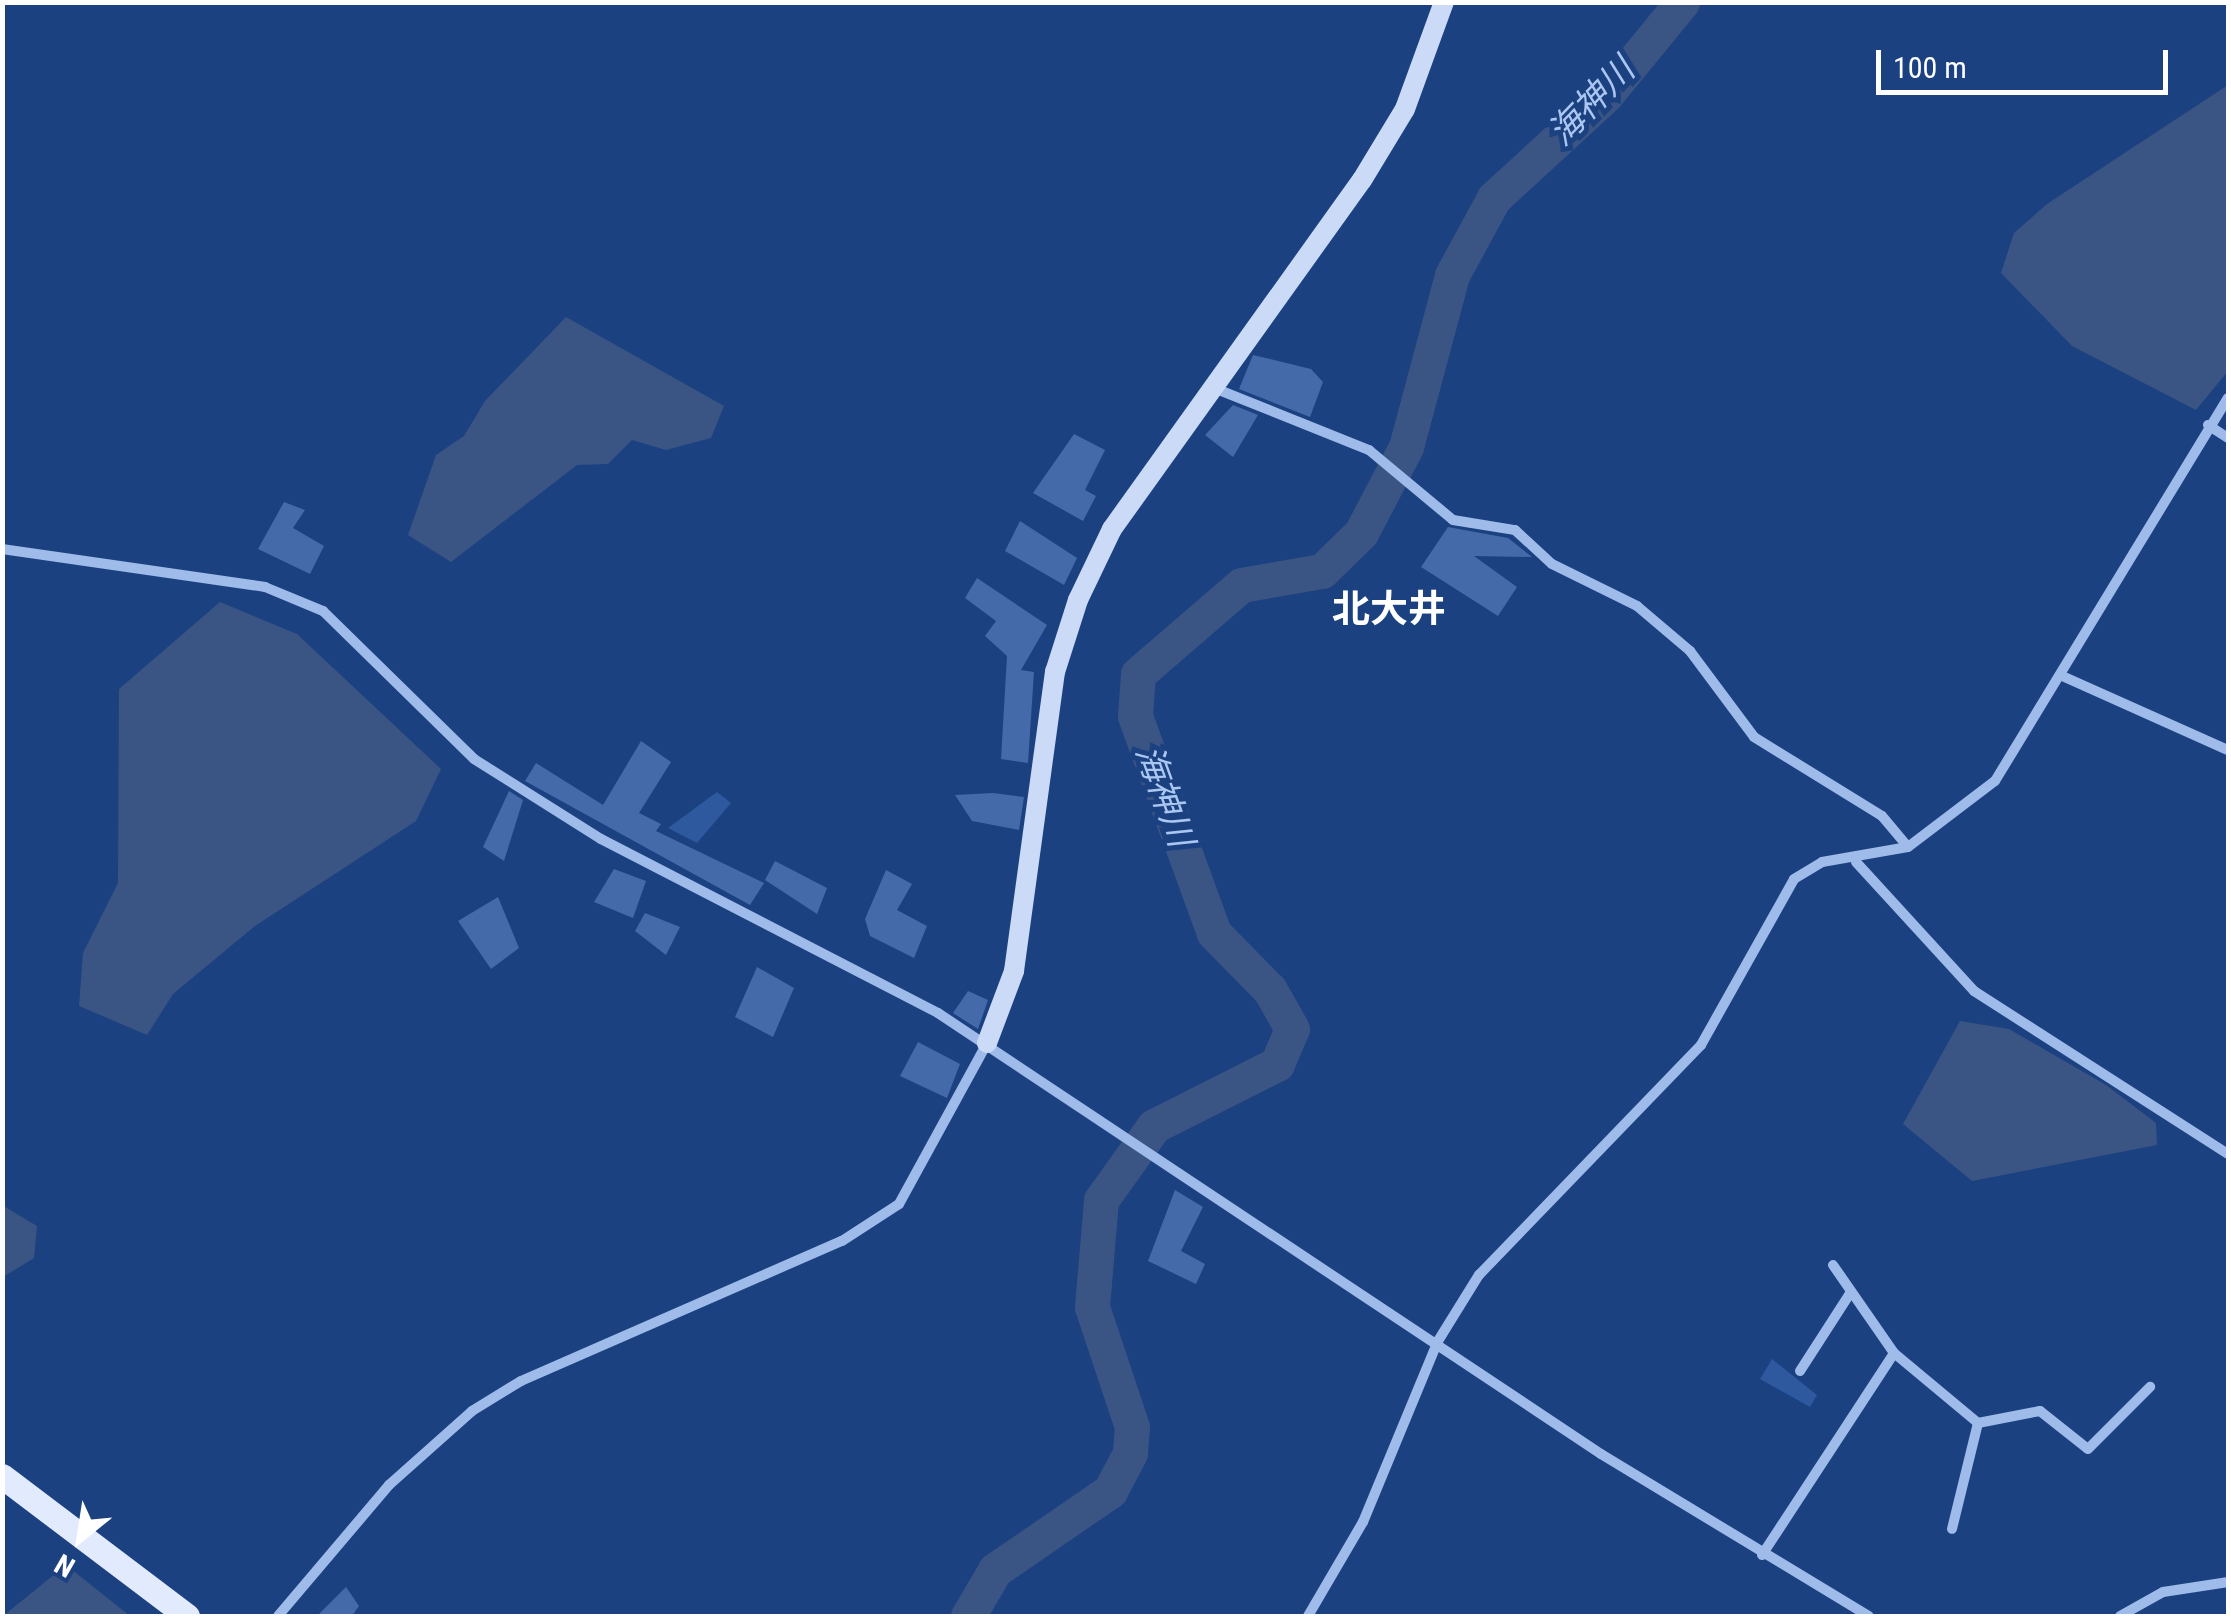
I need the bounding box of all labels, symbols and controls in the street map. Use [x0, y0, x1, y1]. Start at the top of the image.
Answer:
scale bar [1881, 30, 2174, 92]
water label: 海神川 [1540, 50, 1644, 154]
text: 100 m [1893, 50, 1967, 85]
district label: 北大井 [1332, 587, 1446, 633]
water label: 海神川 [1126, 739, 1202, 853]
north arrow [30, 1489, 130, 1589]
text: N [49, 1547, 80, 1584]

